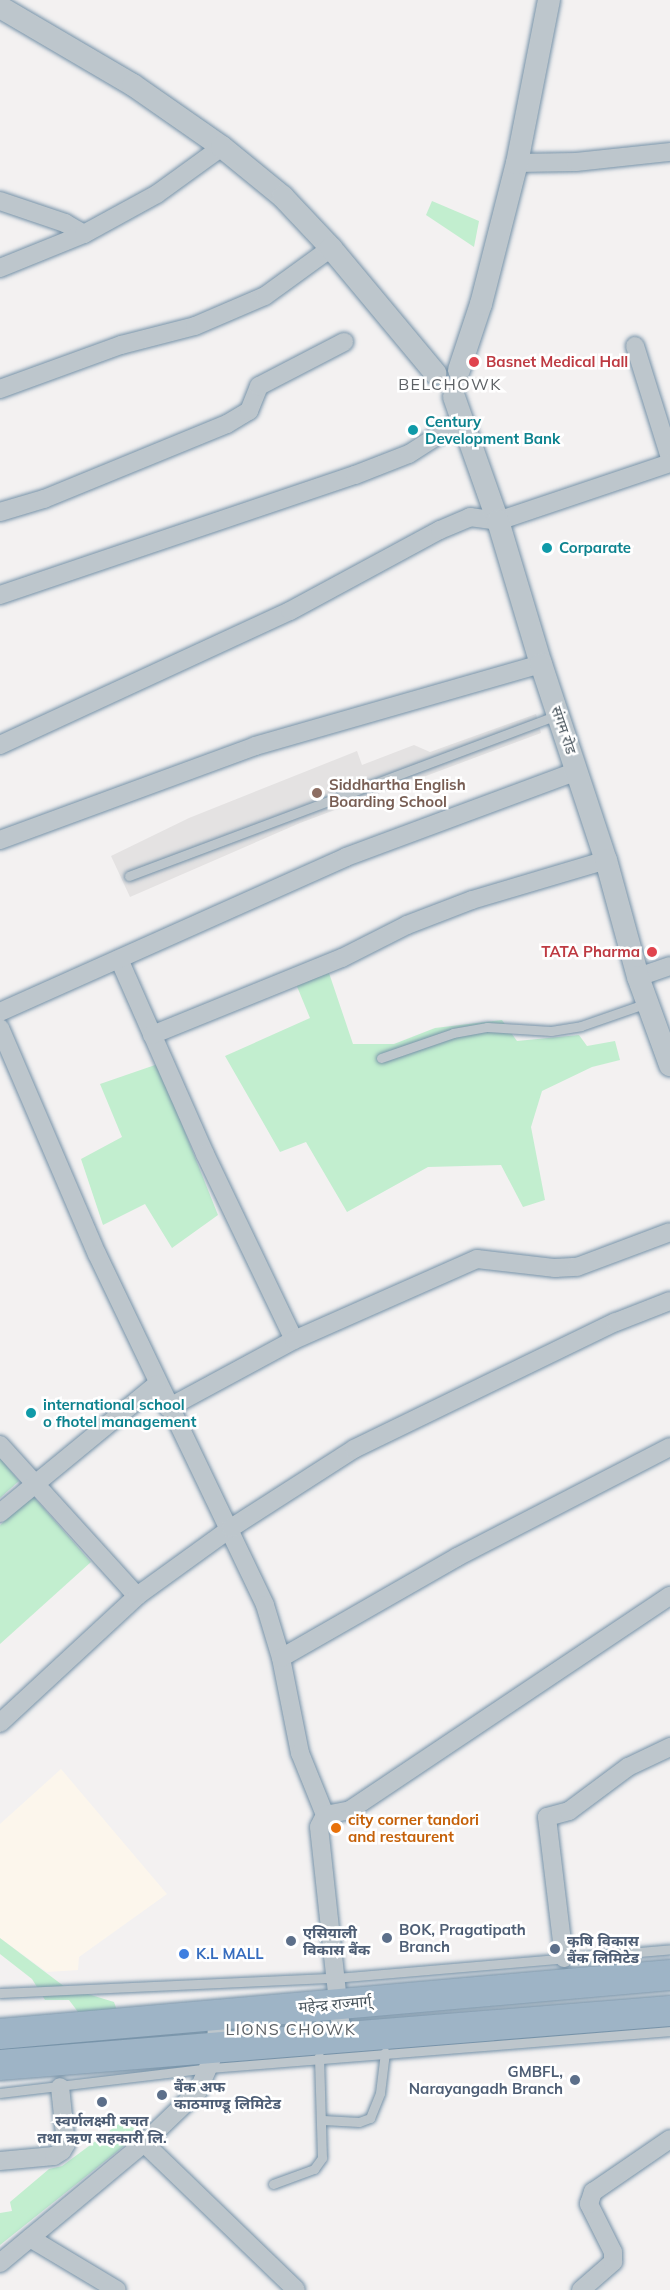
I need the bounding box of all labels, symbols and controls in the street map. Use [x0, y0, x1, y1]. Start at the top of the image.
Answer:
place label: Basnet Medical Hall [486, 353, 628, 371]
marker: Basnet Medical Hall [467, 355, 481, 369]
district label: BELCHOWK [398, 374, 502, 394]
place label: Century Development Bank [425, 412, 560, 447]
marker: Century Development Bank [406, 423, 420, 437]
place label: Corparate [559, 539, 631, 557]
marker: Corparate [540, 541, 554, 555]
street label: संगम रोड [547, 704, 581, 756]
place label: Siddhartha English Boarding School [329, 775, 466, 810]
marker: Siddhartha English Boarding School [310, 786, 324, 800]
place label: TATA Pharma [541, 943, 640, 961]
marker: TATA Pharma [645, 945, 659, 959]
place label: international school o fhotel management [43, 1395, 196, 1430]
marker: international school o fhotel management [24, 1406, 38, 1420]
place label: city corner tandori and restaurent [348, 1810, 479, 1845]
marker: city corner tandori and restaurent [329, 1821, 343, 1835]
place label: BOK, Pragatipath Branch [399, 1920, 526, 1955]
place label: एसियाली विकास बैंक [303, 1923, 370, 1958]
marker: BOK, Pragatipath Branch [380, 1931, 394, 1945]
place label: कृषि विकास बैंक लिमिटेड [567, 1931, 639, 1966]
marker: एसियाली विकास बैंक [284, 1934, 298, 1948]
marker: कृषि विकास बैंक लिमिटेड [548, 1942, 562, 1956]
place label: K.L MALL [196, 1945, 264, 1963]
marker: K.L MALL [177, 1947, 191, 1961]
street label: महेन्द्र राज्मार्ग् [298, 1992, 372, 2016]
district label: LIONS CHOWK [225, 2019, 357, 2039]
place label: GMBFL, Narayangadh Branch [409, 2062, 563, 2097]
marker: GMBFL, Narayangadh Branch [568, 2073, 582, 2087]
place label: बैंक अफ काठमाण्डू लिमिटेड [174, 2077, 281, 2112]
marker: बैंक अफ काठमाण्डू लिमिटेड [155, 2088, 169, 2102]
marker: स्वर्णलक्ष्मी बचत तथा ऋण सहकारी लि. [95, 2095, 109, 2109]
place label: स्वर्णलक्ष्मी बचत तथा ऋण सहकारी लि. [37, 2111, 167, 2146]

